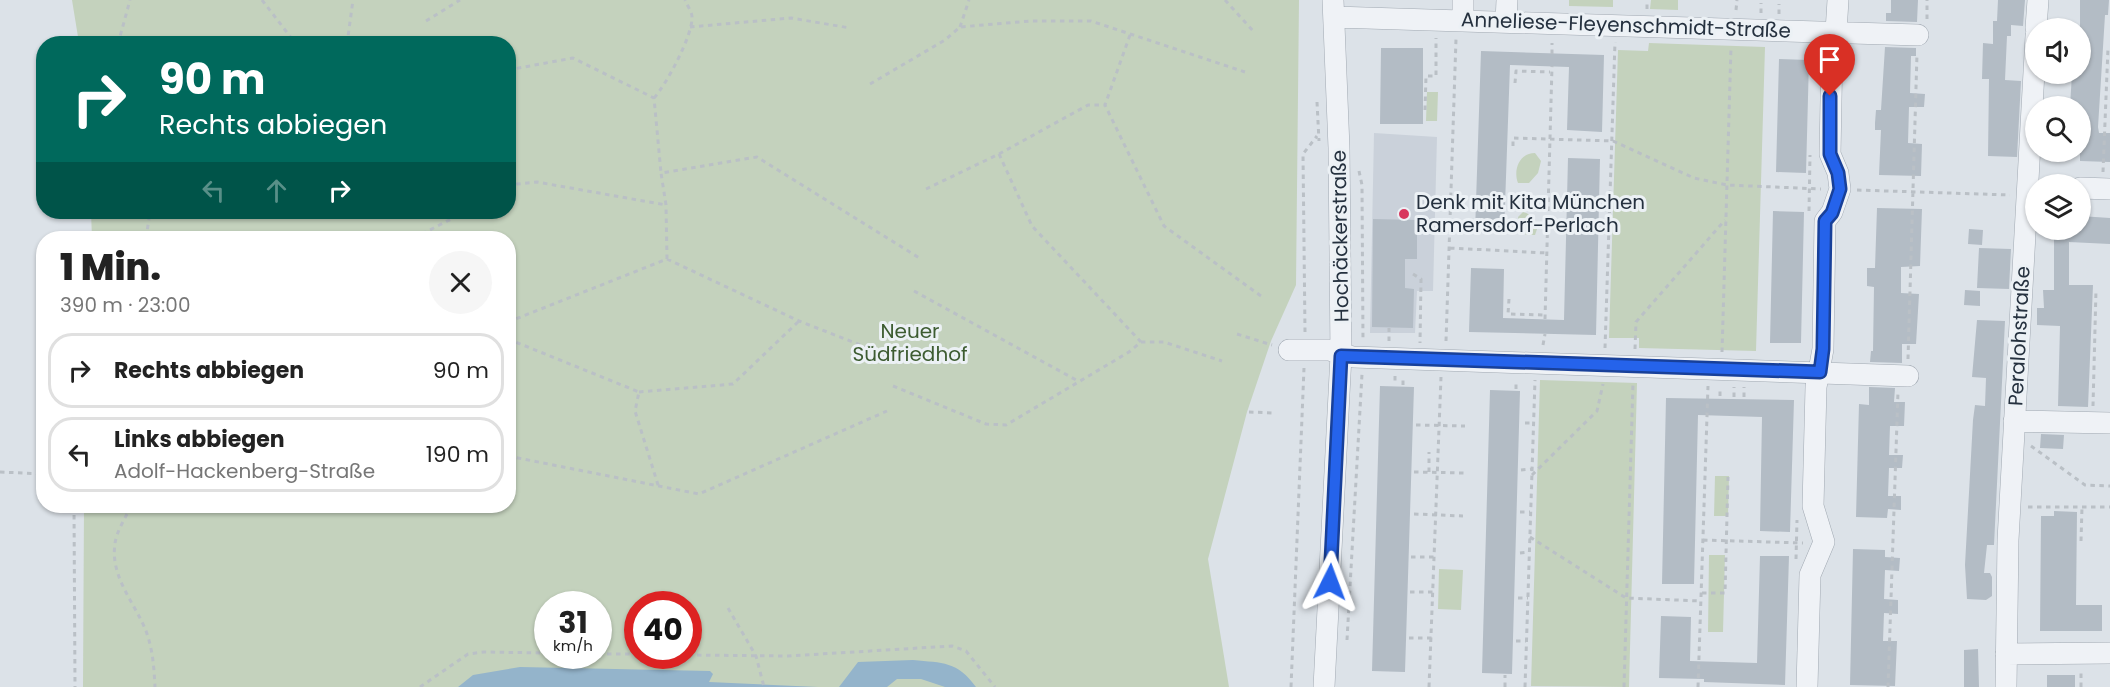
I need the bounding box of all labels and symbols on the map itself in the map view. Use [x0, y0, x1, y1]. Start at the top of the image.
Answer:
street label: Anneliese-Fleyenschmidt-Straße [1461, 5, 1791, 45]
pin [1804, 34, 1855, 96]
street label: Hochäckerstraße [1325, 150, 1355, 322]
place label: Denk mit Kita München Ramersdorf-Perlach [1416, 188, 1645, 239]
marker: Denk mit Kita München Ramersdorf-Perlach [1397, 207, 1411, 221]
street label: Peralohstraße [2001, 265, 2037, 407]
park label: Neuer Südfriedhof [852, 317, 968, 368]
position arrow [1298, 550, 1362, 614]
speed limit sign: 40 [624, 591, 702, 669]

